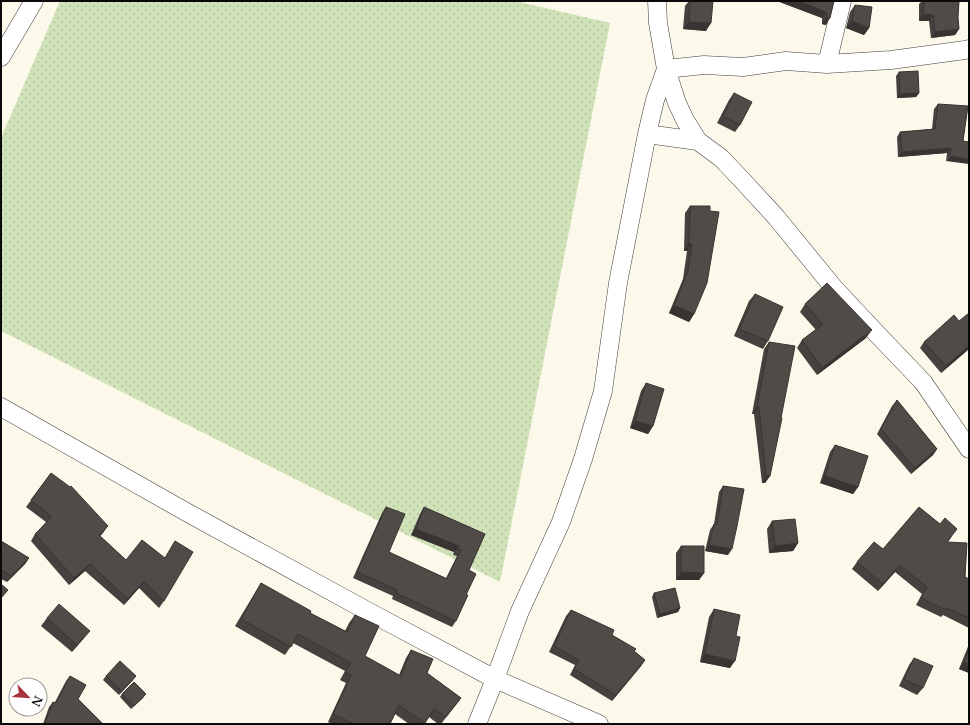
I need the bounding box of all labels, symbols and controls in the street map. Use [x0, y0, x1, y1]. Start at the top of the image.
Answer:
north arrow [8, 677, 48, 717]
text: N [28, 694, 46, 709]

